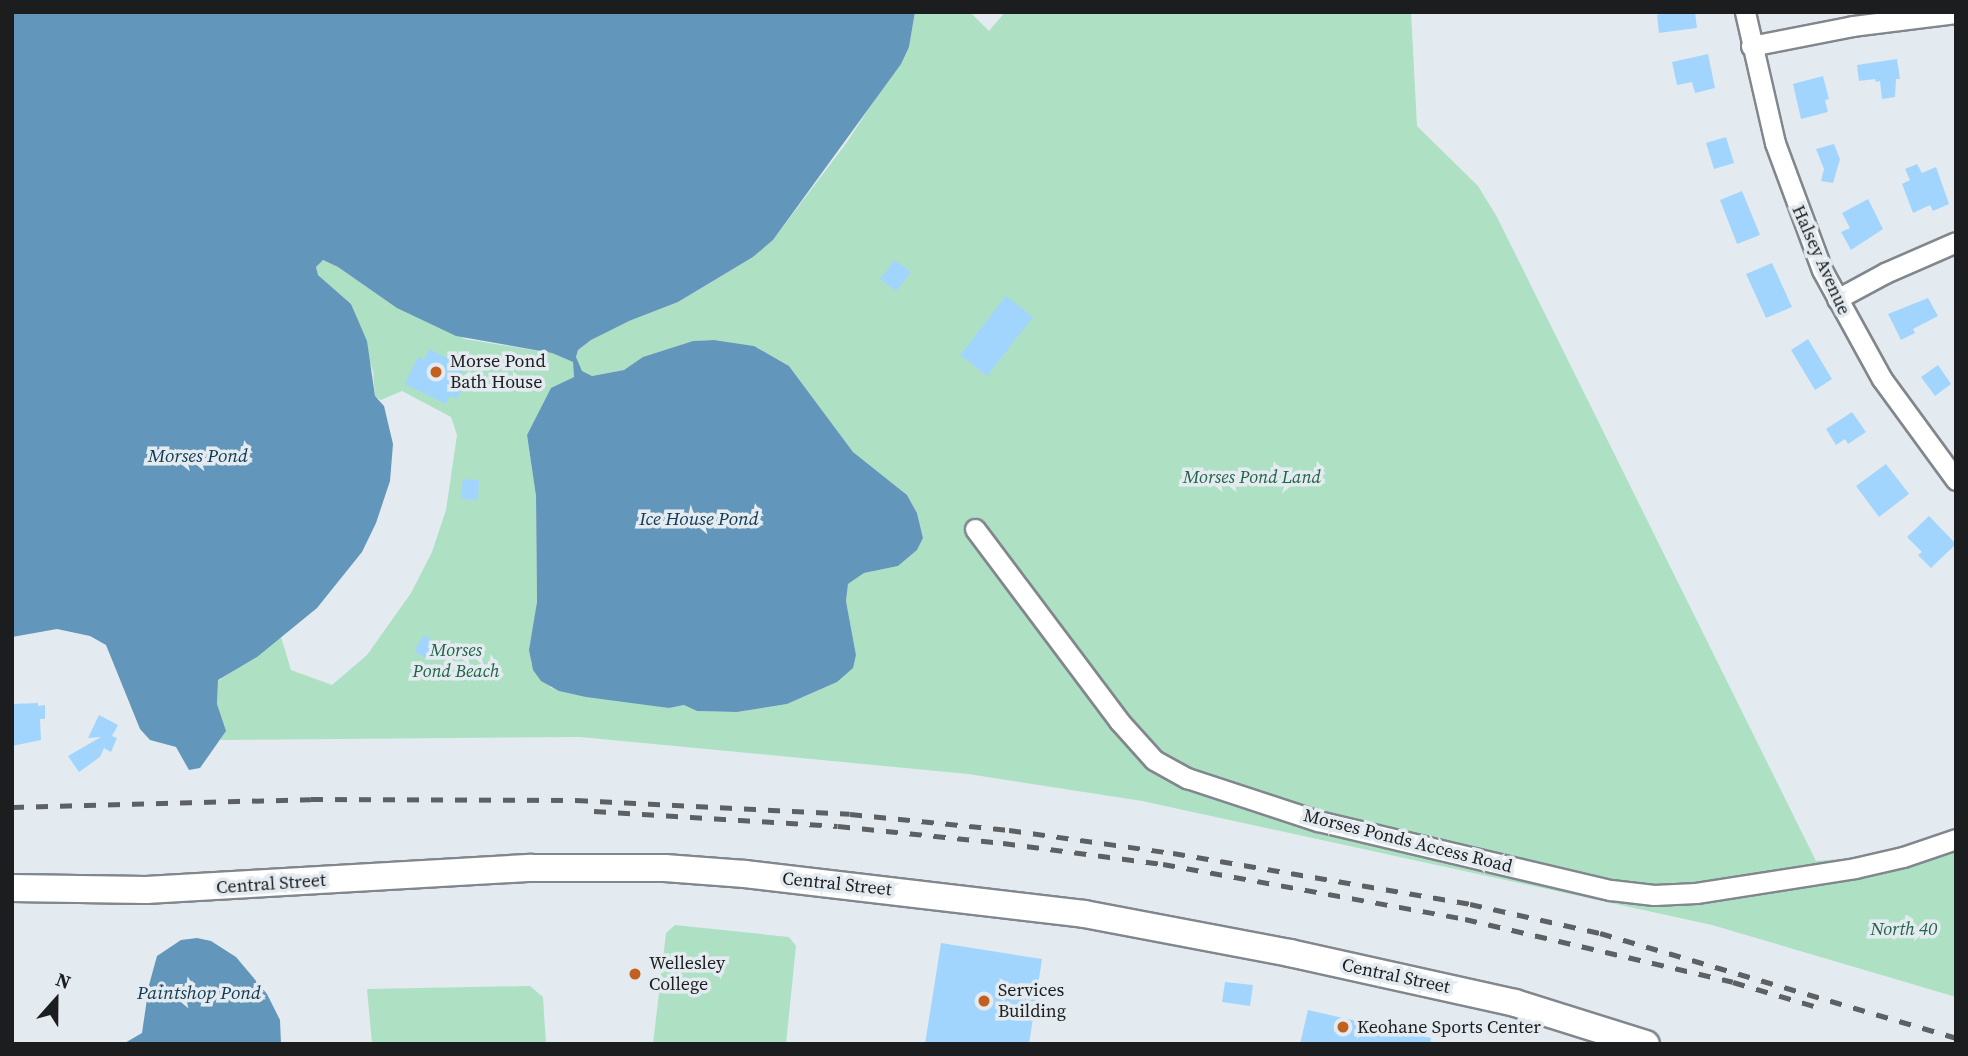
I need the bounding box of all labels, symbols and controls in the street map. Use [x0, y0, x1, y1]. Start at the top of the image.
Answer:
street label: Halsey Avenue [1787, 202, 1855, 318]
place label: Morse Pond Bath House [450, 351, 546, 394]
marker: Morse Pond Bath House [428, 364, 444, 380]
water label: Morses Pond [148, 445, 248, 467]
park label: Morses Pond Land [1183, 466, 1321, 488]
water label: Ice House Pond [639, 508, 759, 530]
park label: Morses Pond Beach [413, 640, 499, 682]
street label: Morses Ponds Access Road [1301, 805, 1515, 877]
street label: Central Street [781, 868, 893, 900]
street label: Central Street [215, 869, 327, 899]
park label: North 40 [1870, 918, 1938, 940]
place label: Wellesley College [649, 953, 725, 996]
street label: Central Street [1340, 954, 1452, 998]
north arrow [21, 965, 91, 1035]
text: N [52, 966, 75, 995]
marker: Wellesley College [627, 966, 643, 982]
place label: Services Building [998, 980, 1066, 1023]
water label: Paintshop Pond [137, 982, 261, 1004]
marker: Services Building [976, 993, 992, 1009]
place label: Keohane Sports Center [1357, 1016, 1541, 1038]
marker: Keohane Sports Center [1335, 1019, 1351, 1035]

